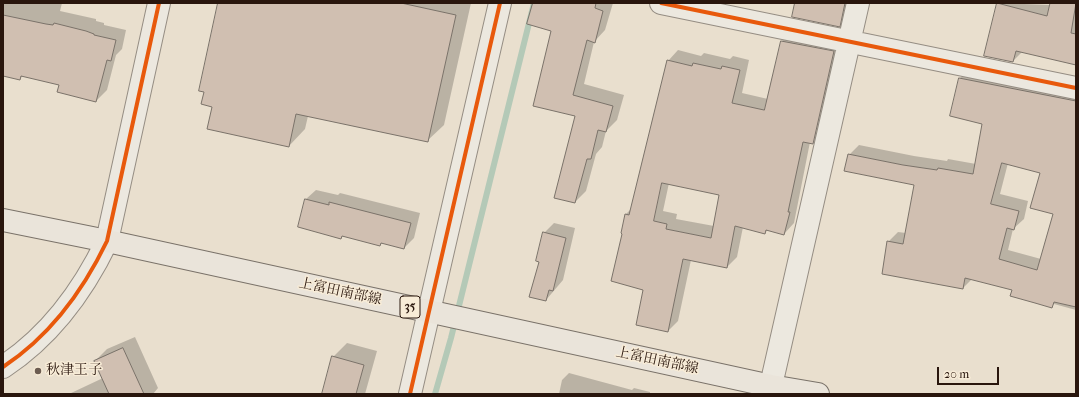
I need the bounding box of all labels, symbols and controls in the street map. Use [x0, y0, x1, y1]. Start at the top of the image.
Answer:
street label: 上富田南部線 [297, 275, 383, 309]
road number: 35 [400, 296, 420, 318]
street label: 上富田南部線 [614, 344, 700, 378]
scale bar [939, 359, 1001, 385]
place label: 秋津王子 [46, 363, 102, 379]
marker: 秋津王子 [33, 366, 43, 376]
text: 20 m [944, 367, 969, 381]

